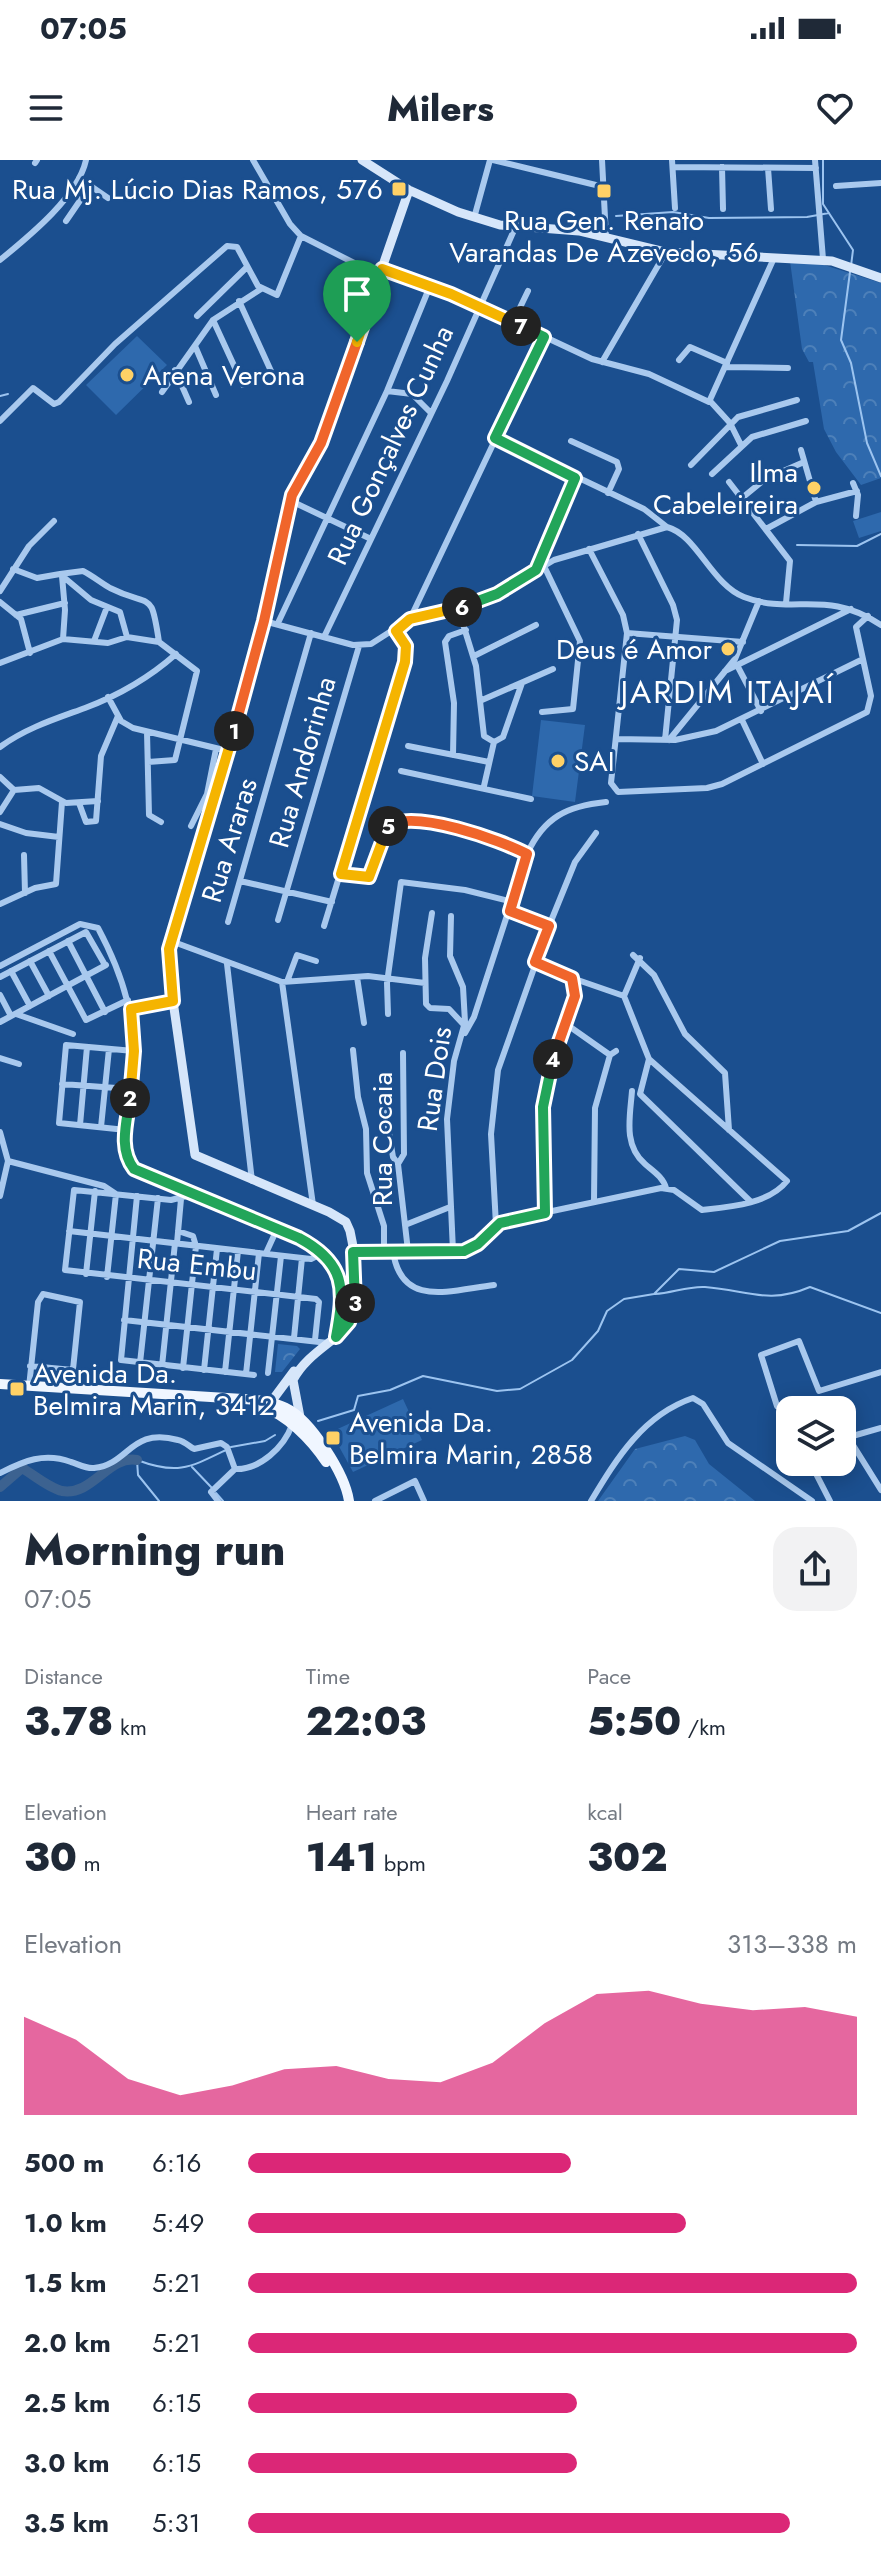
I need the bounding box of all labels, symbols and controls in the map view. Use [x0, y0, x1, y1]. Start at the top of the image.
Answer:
text: 07:05 [40, 7, 127, 50]
text: Milers [387, 82, 494, 134]
icon: menu [24, 86, 68, 130]
icon: heart [813, 86, 857, 130]
place label: Rua Mj. Lúcio Dias Ramos, 576 [12, 169, 383, 210]
marker: Rua Mj. Lúcio Dias Ramos, 576 [390, 180, 408, 198]
marker: Rua Gen. Renato Varandas De Azevedo, 56 [595, 182, 613, 200]
place label: Rua Gen. Renato Varandas De Azevedo, 56 [449, 200, 759, 273]
pin [323, 260, 391, 342]
icon: arrive [335, 272, 379, 316]
pin: 7 [501, 306, 541, 346]
text: 7 [514, 310, 528, 342]
street label: Rua Gonçalves Cunha [317, 319, 464, 572]
place label: Arena Verona [143, 355, 305, 396]
marker: Arena Verona [118, 366, 136, 384]
place label: Ilma Cabeleireira [653, 452, 798, 525]
marker: Ilma Cabeleireira [805, 479, 823, 497]
pin: 6 [442, 587, 482, 627]
text: 6 [455, 591, 469, 623]
place label: Deus é Amor [556, 629, 712, 670]
marker: Deus é Amor [719, 640, 737, 658]
district label: JARDIM ITAJAÍ [616, 669, 836, 715]
street label: Rua Andorinha [258, 672, 347, 853]
pin: 1 [214, 711, 254, 751]
text: 1 [228, 715, 240, 747]
place label: SAI [574, 741, 615, 782]
marker: SAI [549, 752, 567, 770]
street label: Rua Araras [191, 773, 268, 907]
pin: 5 [368, 806, 408, 846]
text: 5 [381, 810, 395, 842]
street label: Rua Dois [407, 1024, 462, 1134]
pin: 4 [533, 1039, 573, 1079]
text: 4 [545, 1043, 561, 1075]
street label: Rua Cocaia [362, 1072, 403, 1206]
pin: 2 [110, 1078, 150, 1118]
text: 2 [123, 1082, 137, 1114]
street label: Rua Embu [135, 1238, 259, 1291]
pin: 3 [335, 1283, 375, 1323]
text: 3 [348, 1287, 362, 1319]
place label: Avenida Da. Belmira Marin, 3412 [33, 1353, 275, 1426]
marker: Avenida Da. Belmira Marin, 3412 [8, 1380, 26, 1398]
map controls [776, 1396, 856, 1476]
button: layers [776, 1396, 856, 1476]
place label: Avenida Da. Belmira Marin, 2858 [349, 1402, 593, 1475]
marker: Avenida Da. Belmira Marin, 2858 [324, 1429, 342, 1447]
text: Morning run [24, 1518, 286, 1582]
button: share [773, 1527, 857, 1611]
text: 07:05 [24, 1580, 91, 1618]
text: Distance [24, 1660, 103, 1692]
text: Time [306, 1660, 350, 1692]
text: Pace [587, 1660, 631, 1692]
text: 3.78 [24, 1692, 113, 1750]
text: 22:03 [306, 1692, 426, 1750]
text: 5:50 [587, 1692, 681, 1750]
text: km [113, 1711, 147, 1743]
text: /km [681, 1711, 726, 1743]
text: Elevation [24, 1796, 107, 1828]
text: Heart rate [306, 1796, 397, 1828]
text: kcal [587, 1796, 623, 1828]
text: 30 [24, 1828, 77, 1886]
text: 141 [306, 1828, 377, 1886]
text: 302 [587, 1828, 668, 1886]
text: m [77, 1847, 101, 1879]
text: bpm [377, 1847, 426, 1879]
text: Elevation [24, 1925, 122, 1963]
text: 313–338 m [727, 1925, 857, 1963]
text: 500 m [24, 2144, 104, 2182]
text: 6:16 [152, 2144, 201, 2182]
text: 1.0 km [24, 2204, 107, 2242]
text: 5:49 [152, 2204, 205, 2242]
text: 1.5 km [24, 2264, 107, 2302]
text: 5:21 [152, 2264, 201, 2302]
text: 2.0 km [24, 2324, 111, 2362]
text: 5:21 [152, 2324, 201, 2362]
text: 2.5 km [24, 2384, 110, 2422]
text: 6:15 [152, 2384, 201, 2422]
text: 3.0 km [24, 2444, 109, 2482]
text: 6:15 [152, 2444, 201, 2482]
text: 3.5 km [24, 2504, 109, 2542]
text: 5:31 [152, 2504, 200, 2542]

